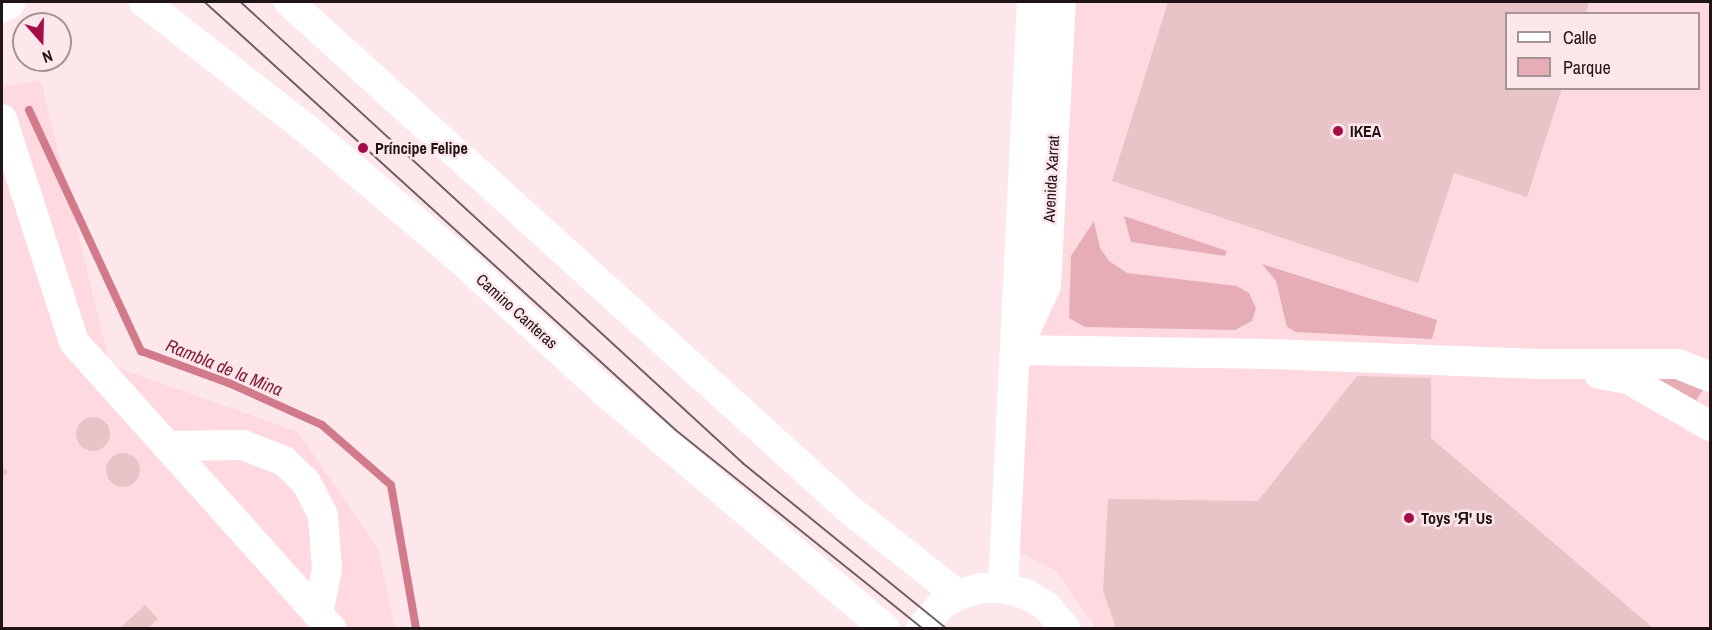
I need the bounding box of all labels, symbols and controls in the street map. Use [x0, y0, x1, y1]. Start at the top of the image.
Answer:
north arrow [12, 12, 72, 72]
legend [1505, 12, 1700, 90]
text: Calle [1563, 25, 1597, 50]
text: N [39, 45, 56, 69]
text: Parque [1563, 55, 1611, 80]
place label: IKEA [1350, 121, 1381, 141]
marker: IKEA [1331, 124, 1345, 138]
street label: Avenida Xarrat [1039, 135, 1063, 223]
place label: Príncipe Felipe [375, 138, 468, 158]
marker: Príncipe Felipe [356, 141, 370, 155]
street label: Camino Canteras [472, 269, 562, 353]
water label: Rambla de la Mina [163, 335, 285, 401]
place label: Toys 'Я' Us [1421, 508, 1492, 528]
marker: Toys 'Я' Us [1402, 511, 1416, 525]

